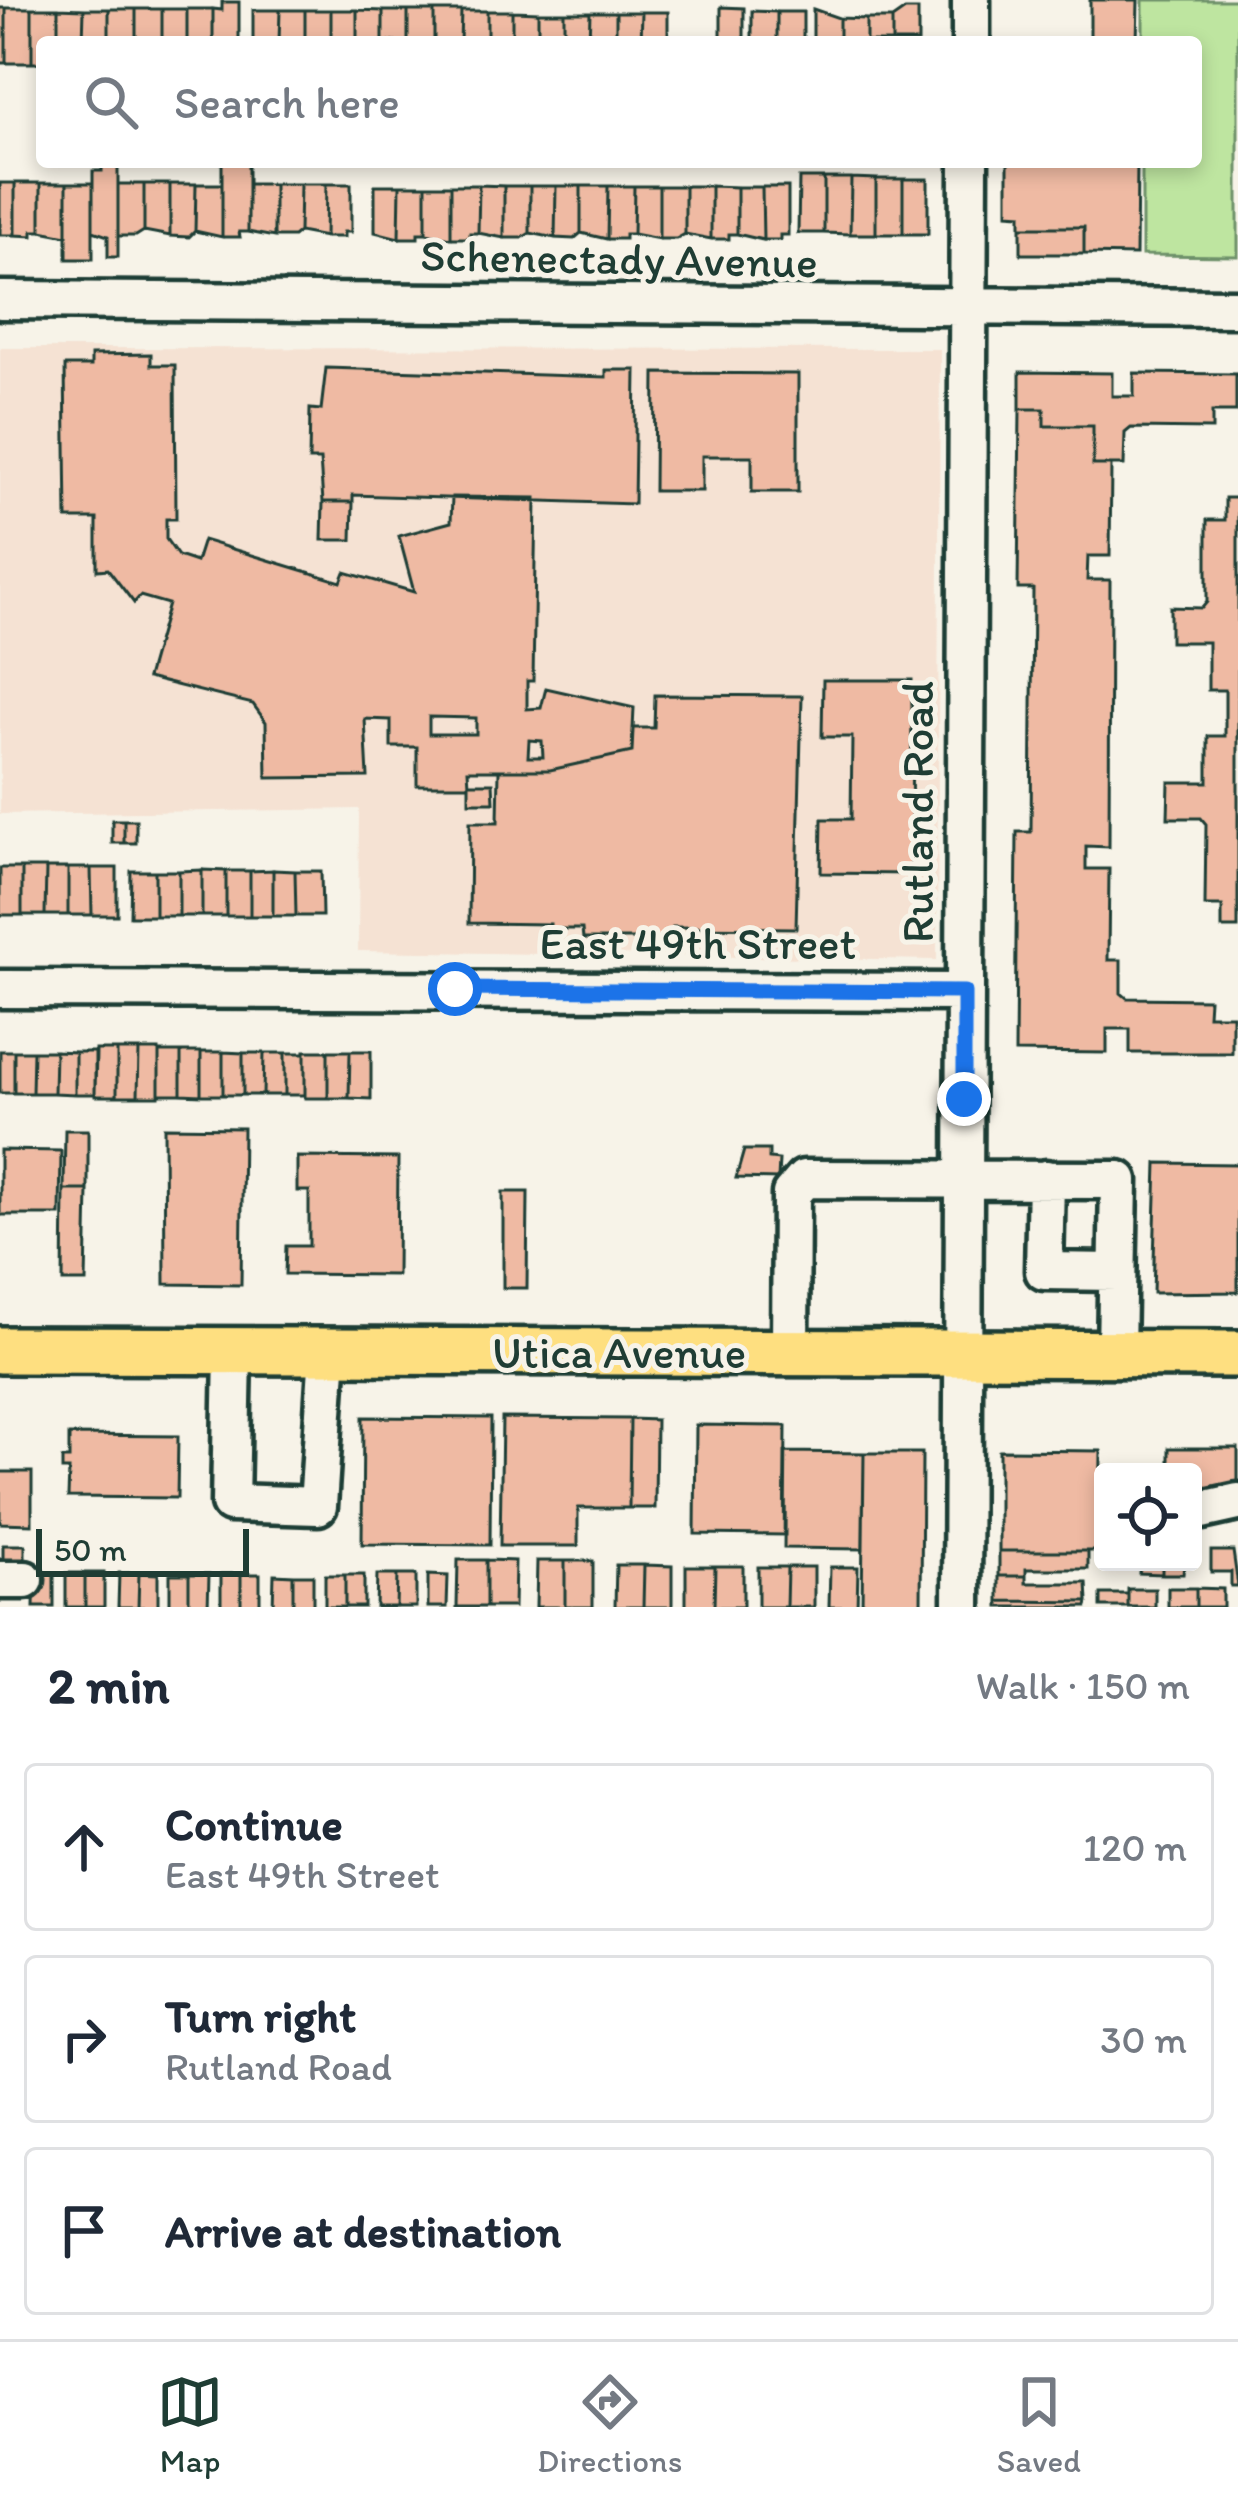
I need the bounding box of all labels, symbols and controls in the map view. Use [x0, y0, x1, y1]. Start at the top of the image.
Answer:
search box [36, 36, 1202, 168]
icon: search [78, 69, 144, 135]
text: Search here [174, 75, 400, 129]
street label: Schenectady Avenue [420, 228, 818, 288]
street label: Rutland Road [890, 681, 944, 943]
street label: East 49th Street [540, 916, 856, 970]
route start [428, 962, 482, 1016]
route end [937, 1072, 991, 1126]
street label: Utica Avenue [492, 1325, 746, 1379]
map controls [1094, 1463, 1202, 1571]
button: locate [1094, 1463, 1202, 1571]
scale bar [36, 1523, 249, 1576]
text: 50 m [54, 1530, 127, 1569]
text: 2 min [48, 1655, 169, 1716]
text: Walk · 150 m [976, 1662, 1190, 1709]
text: Continue [165, 1797, 343, 1851]
icon: ahead [51, 1814, 117, 1880]
text: 120 m [1083, 1824, 1187, 1871]
text: East 49th Street [165, 1851, 440, 1898]
text: Turn right [165, 1989, 356, 2043]
icon: right [51, 2006, 117, 2072]
text: 30 m [1100, 2016, 1187, 2063]
text: Rutland Road [165, 2043, 392, 2090]
icon: arrive [51, 2198, 117, 2264]
text: Arrive at destination [165, 2204, 561, 2258]
tab: Map [157, 2369, 223, 2480]
tab: Directions [537, 2369, 682, 2480]
tab: Saved [997, 2369, 1081, 2480]

